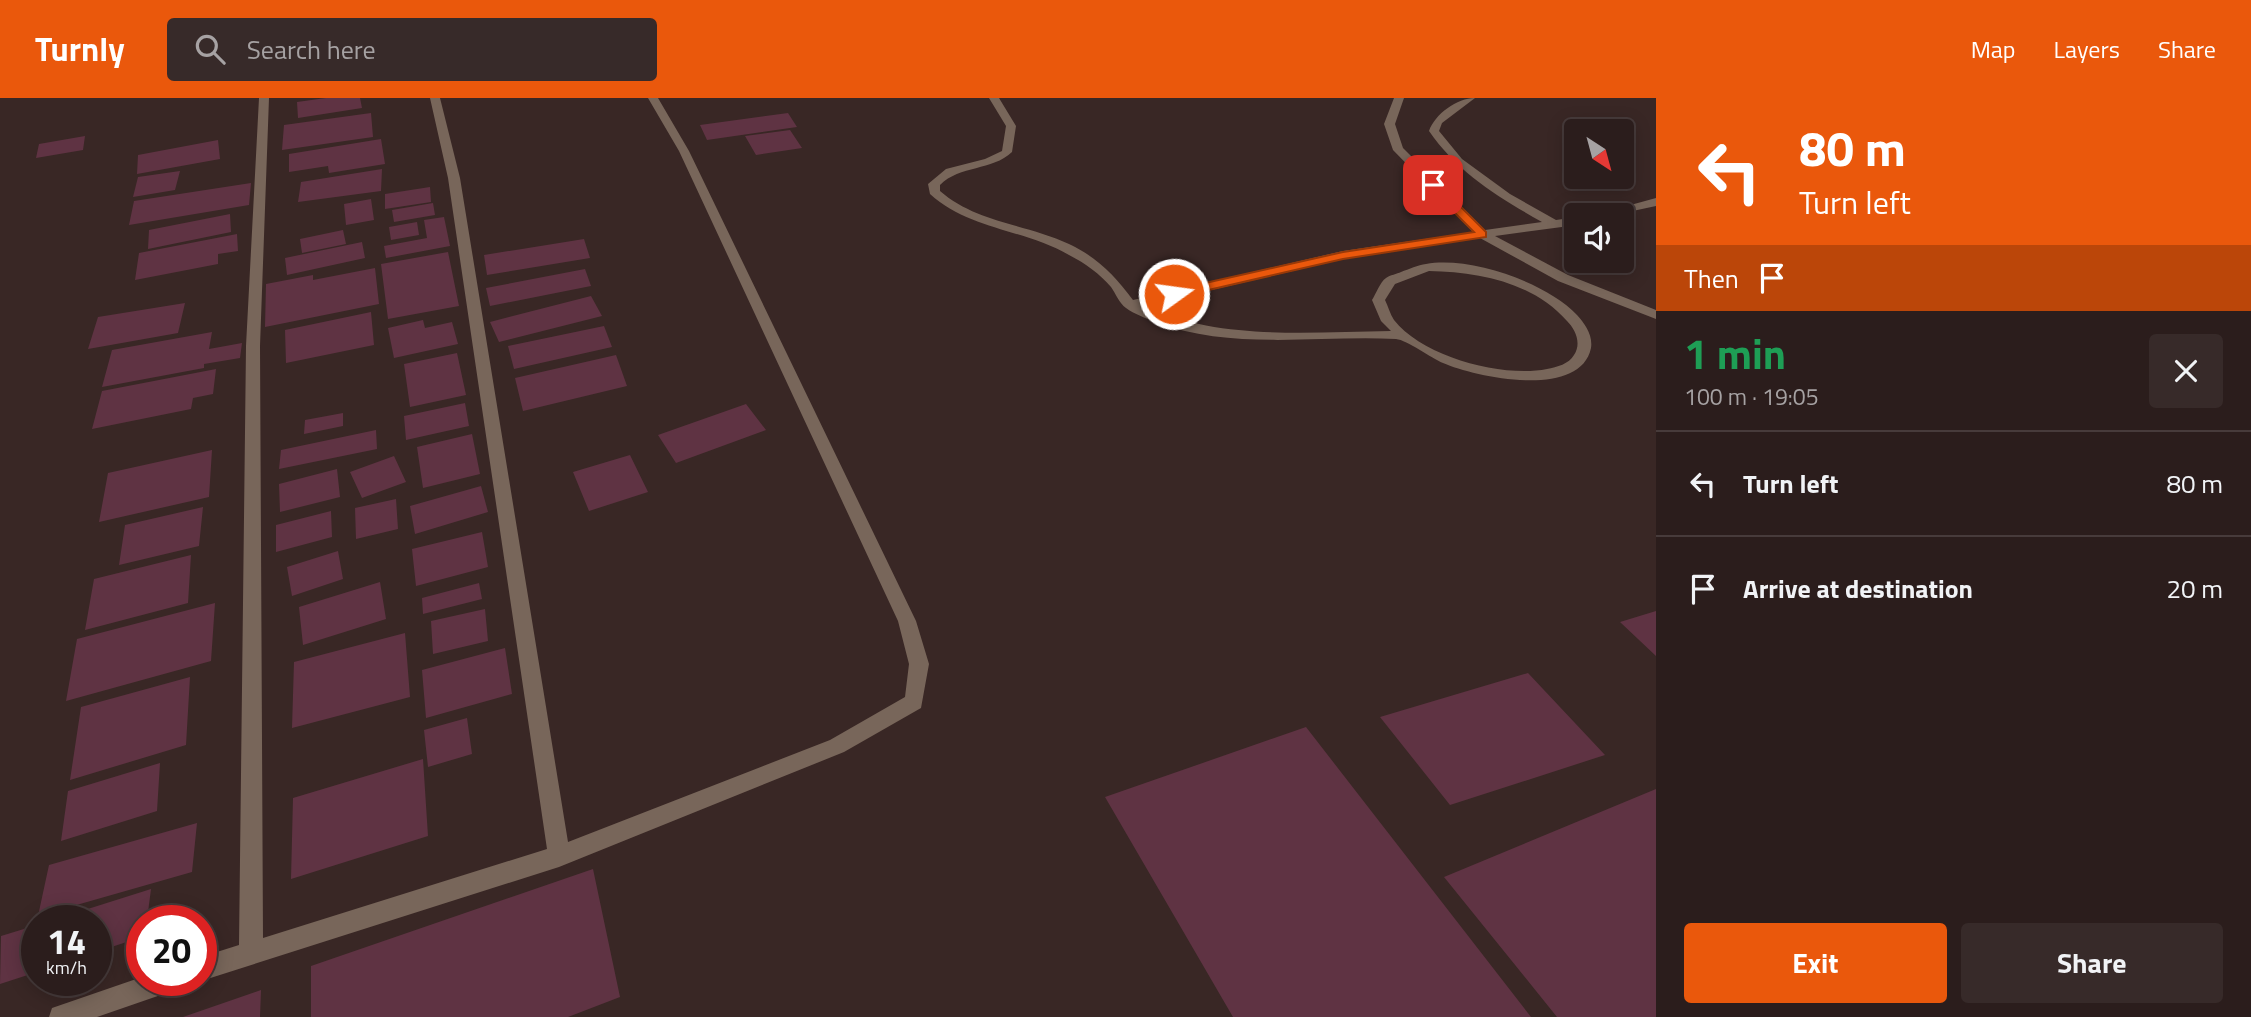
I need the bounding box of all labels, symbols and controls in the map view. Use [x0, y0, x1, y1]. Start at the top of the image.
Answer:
search box [167, 18, 657, 81]
text: Turnly [35, 24, 125, 74]
icon: search [191, 30, 229, 68]
text: Search here [247, 30, 376, 69]
text: Map [1971, 31, 2016, 67]
text: Layers [2054, 31, 2120, 67]
text: Share [2158, 31, 2216, 67]
text: 80 m [1799, 110, 1906, 185]
north arrow [1564, 119, 1634, 189]
map controls [1564, 119, 1634, 273]
icon: left [1684, 126, 1775, 217]
pin [1403, 155, 1463, 215]
icon: arrive [1414, 166, 1452, 204]
text: Turn left [1799, 178, 1911, 226]
button: sound [1564, 203, 1634, 273]
position arrow [1137, 257, 1211, 331]
text: Then [1684, 259, 1739, 298]
icon: arrive [1753, 259, 1791, 297]
text: 1 min [1684, 321, 1786, 385]
button: close [2149, 334, 2223, 408]
text: 100 m · 19:05 [1684, 379, 1819, 414]
text: Turn left [1743, 464, 1838, 503]
text: 80 m [2166, 464, 2223, 503]
icon: left [1684, 465, 1722, 503]
text: Arrive at destination [1743, 569, 1973, 608]
text: 20 m [2166, 569, 2223, 608]
icon: arrive [1684, 570, 1722, 608]
speed limit sign: 20 [126, 905, 217, 996]
text: 14 [47, 914, 86, 968]
button: Exit [1684, 923, 1947, 1003]
button: Share [1961, 923, 2223, 1003]
text: km/h [46, 954, 87, 981]

